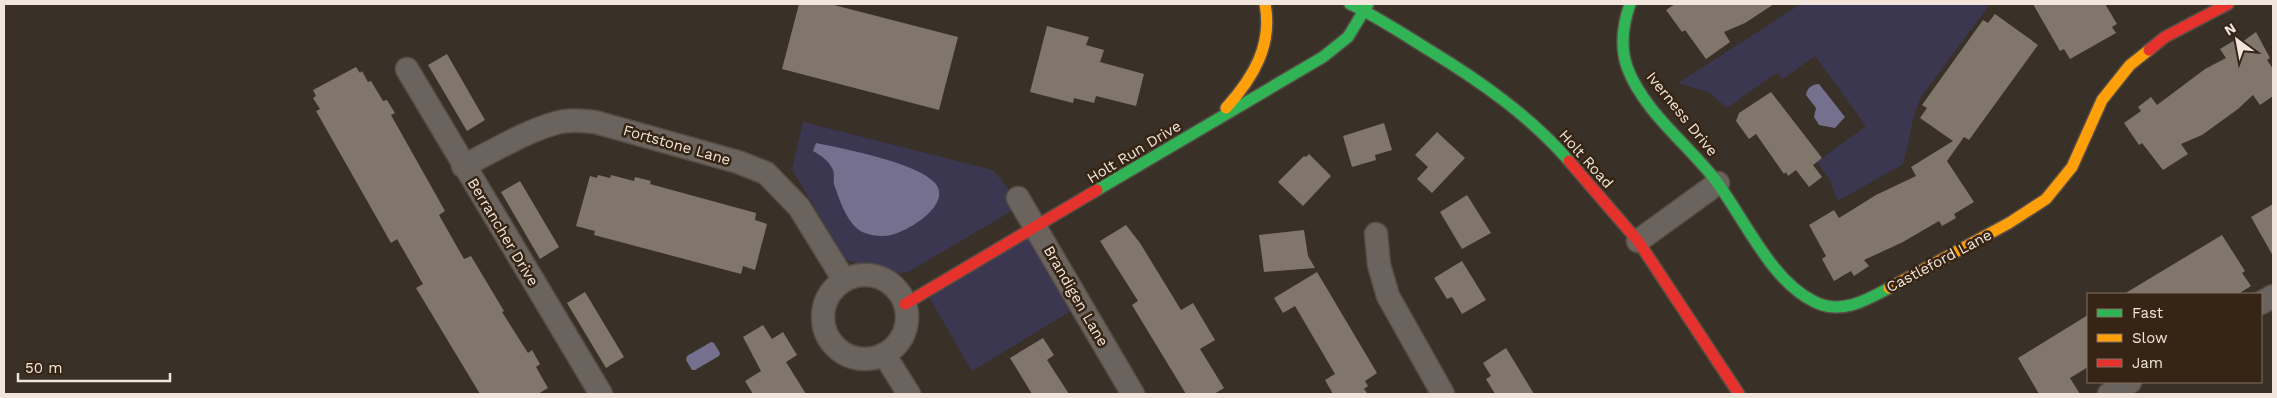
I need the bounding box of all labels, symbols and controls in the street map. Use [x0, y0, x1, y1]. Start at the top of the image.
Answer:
north arrow [2212, 15, 2262, 65]
text: N [2221, 19, 2239, 39]
street label: Iverness Drive [1643, 68, 1721, 160]
street label: Holt Run Drive [1084, 117, 1184, 187]
street label: Fortstone Lane [621, 121, 733, 169]
street label: Holt Road [1555, 126, 1617, 192]
street label: Berrancher Drive [464, 175, 542, 289]
street label: Castleford Lane [1883, 226, 1995, 296]
street label: Brandigen Lane [1040, 242, 1112, 350]
legend [2087, 293, 2262, 383]
text: Fast [2132, 304, 2164, 322]
text: Slow [2132, 329, 2168, 347]
scale bar [18, 350, 170, 382]
text: Jam [2132, 354, 2163, 372]
text: 50 m [25, 359, 62, 377]

